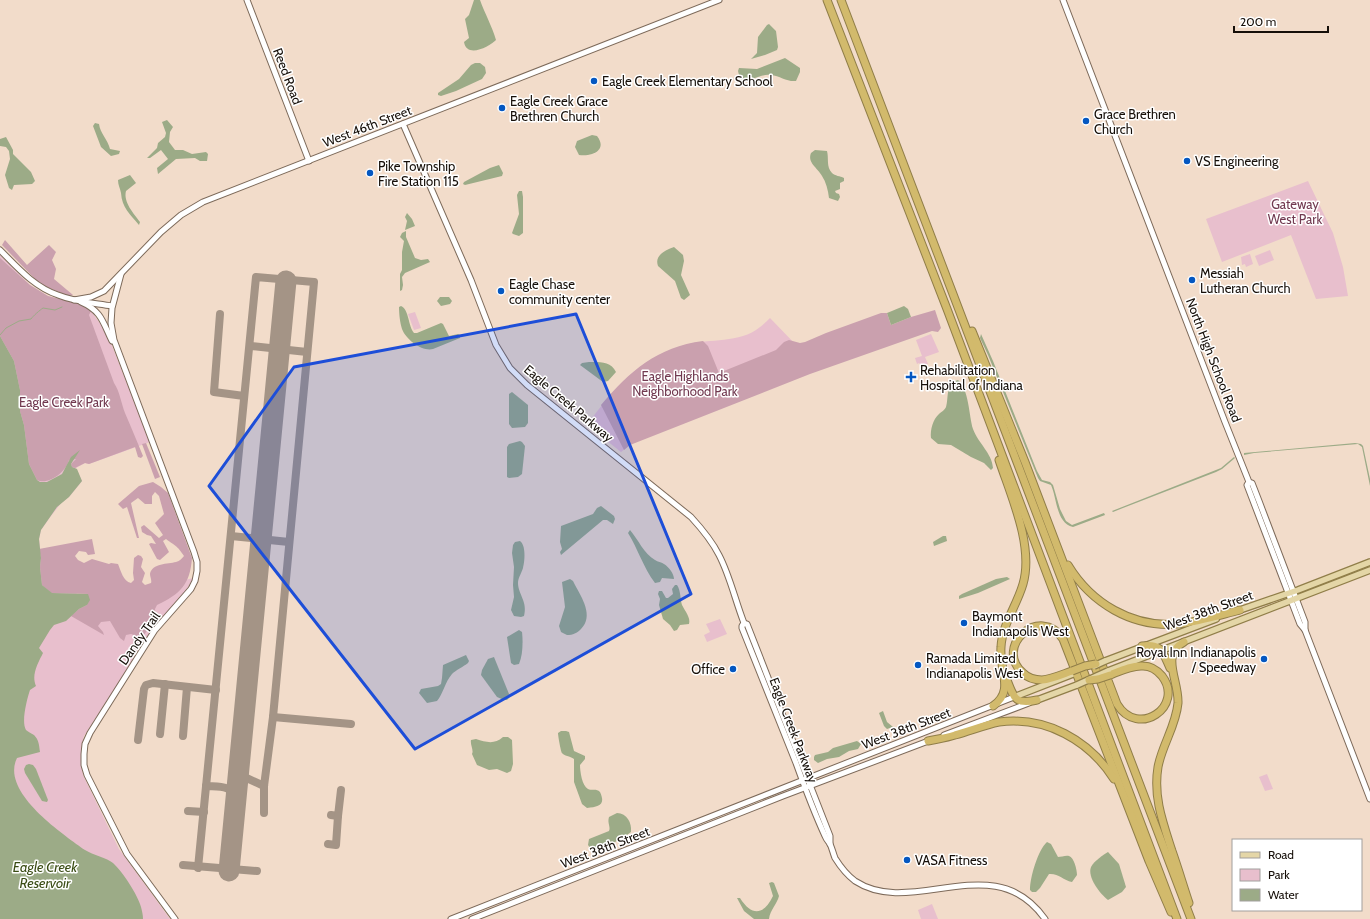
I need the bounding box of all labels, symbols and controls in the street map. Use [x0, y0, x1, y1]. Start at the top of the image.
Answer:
scale bar [1234, 8, 1328, 34]
text: 200 m [1240, 14, 1276, 29]
street label: Reed Road [270, 45, 306, 107]
place label: Eagle Creek Elementary School [602, 73, 773, 89]
marker: Eagle Creek Elementary School [589, 76, 599, 86]
place label: Eagle Creek Grace Brethren Church [510, 93, 608, 124]
street label: West 46th Street [320, 102, 414, 150]
marker: Eagle Creek Grace Brethren Church [497, 103, 507, 113]
place label: Grace Brethren Church [1094, 106, 1176, 137]
marker: Grace Brethren Church [1081, 116, 1091, 126]
place label: VS Engineering [1195, 153, 1279, 169]
marker: VS Engineering [1182, 156, 1192, 166]
place label: Pike Township Fire Station 115 [378, 158, 459, 189]
marker: Pike Township Fire Station 115 [365, 168, 375, 178]
park label: Gateway West Park [1268, 196, 1322, 227]
place label: Messiah Lutheran Church [1200, 265, 1291, 296]
marker: Messiah Lutheran Church [1187, 275, 1197, 285]
place label: Eagle Chase community center [509, 276, 611, 307]
marker: Eagle Chase community center [496, 286, 506, 296]
street label: North High School Road [1183, 296, 1245, 424]
street label: Eagle Creek Parkway [521, 361, 617, 445]
place label: Rehabilitation Hospital of Indiana [920, 362, 1023, 393]
park label: Eagle Highlands Neighborhood Park [632, 368, 738, 399]
marker: Rehabilitation Hospital of Indiana [905, 371, 917, 383]
park label: Eagle Creek Park [19, 394, 109, 410]
street label: West 38th Street [1161, 586, 1255, 634]
street label: Dandy Trail [115, 608, 163, 668]
place label: Baymont Indianapolis West [972, 608, 1070, 639]
marker: Baymont Indianapolis West [959, 618, 969, 628]
place label: Royal Inn Indianapolis / Speedway [1136, 644, 1257, 675]
place label: Ramada Limited Indianapolis West [926, 650, 1024, 681]
marker: Royal Inn Indianapolis / Speedway [1259, 654, 1269, 664]
marker: Ramada Limited Indianapolis West [913, 660, 923, 670]
place label: Office [691, 661, 725, 677]
marker: Office [728, 664, 738, 674]
street label: Eagle Creek Parkway [767, 675, 822, 785]
street label: West 38th Street [859, 704, 953, 752]
street label: West 38th Street [558, 823, 652, 871]
legend [1232, 839, 1362, 911]
text: Road [1268, 847, 1294, 862]
place label: VASA Fitness [915, 852, 988, 868]
marker: VASA Fitness [902, 855, 912, 865]
water label: Eagle Creek Reservoir [13, 858, 78, 892]
text: Park [1268, 867, 1290, 882]
text: Water [1268, 887, 1299, 902]

